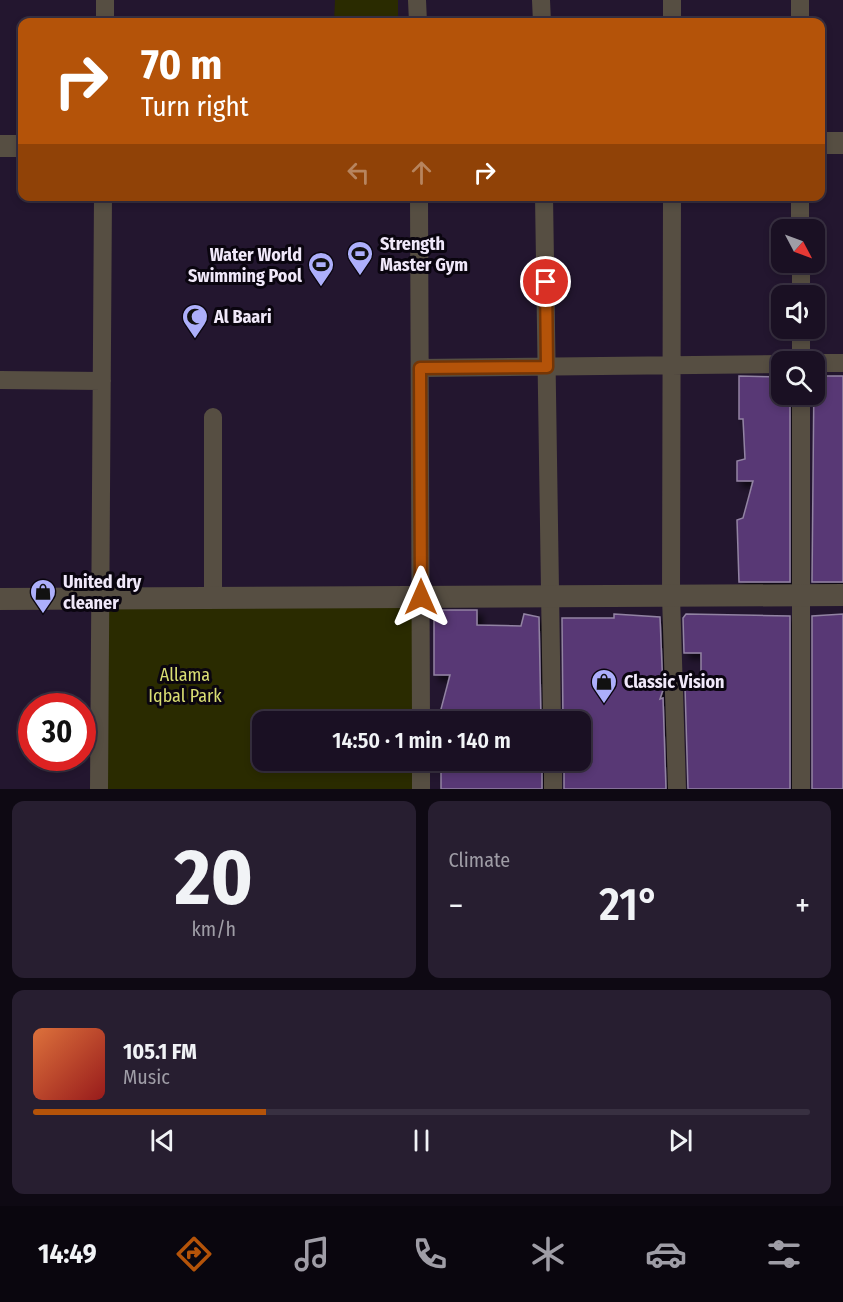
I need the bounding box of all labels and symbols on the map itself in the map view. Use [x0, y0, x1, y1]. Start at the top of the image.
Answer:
north arrow [771, 219, 825, 273]
place label: Strength Master Gym [380, 233, 468, 276]
sports icon: Strength Master Gym [345, 239, 375, 277]
place label: Water World Swimming Pool [188, 244, 302, 287]
sports icon: Water World Swimming Pool [306, 250, 336, 288]
pin [520, 256, 571, 307]
mosque icon: Al Baari [180, 302, 210, 340]
place label: Al Baari [213, 306, 272, 328]
position arrow [389, 565, 453, 629]
place label: United dry cleaner [63, 571, 142, 614]
shop icon: United dry cleaner [28, 577, 58, 615]
park label: Allama Iqbal Park [148, 664, 222, 707]
shop icon: Classic Vision [589, 667, 619, 705]
place label: Classic Vision [624, 671, 725, 693]
speed limit sign: 30 [18, 693, 96, 771]

